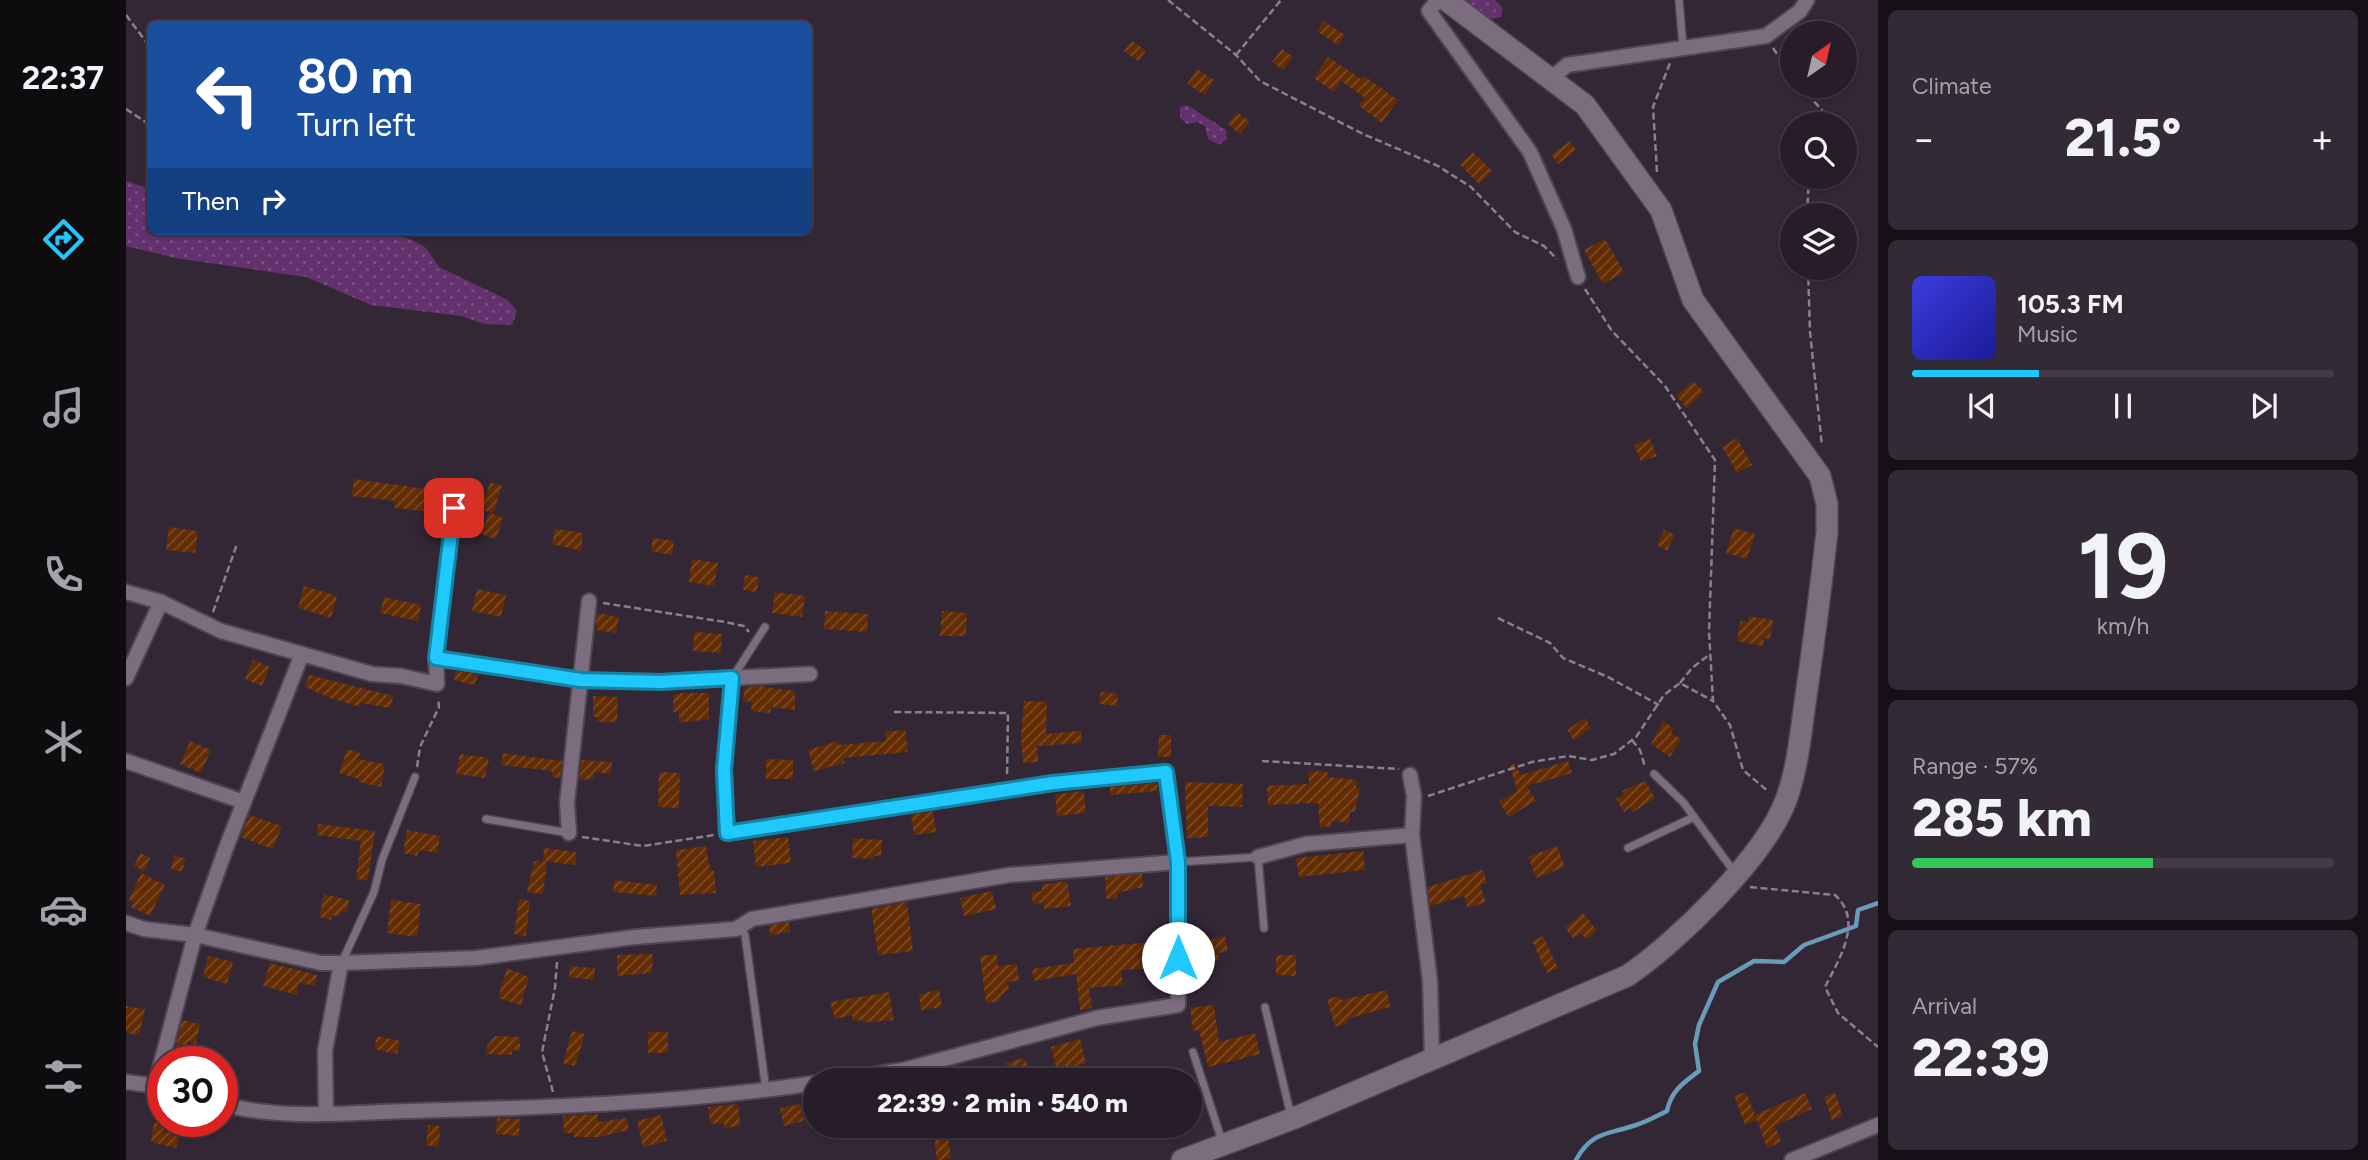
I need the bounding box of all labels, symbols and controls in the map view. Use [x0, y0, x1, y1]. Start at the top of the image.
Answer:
north arrow [1780, 21, 1857, 98]
map controls [1780, 21, 1857, 280]
text: 80 m [297, 46, 413, 105]
icon: left [182, 49, 273, 140]
text: 22:37 [22, 59, 104, 97]
text: Climate [1912, 72, 1991, 100]
text: Turn left [297, 106, 416, 144]
text: 21.5° [2065, 107, 2181, 169]
button: search [1780, 112, 1857, 189]
text: − [1912, 116, 1936, 162]
text: + [2310, 116, 2334, 162]
icon: right [254, 182, 292, 220]
text: Then [182, 185, 240, 217]
button: layers [1780, 203, 1857, 280]
icon: directions [39, 215, 88, 264]
text: 105.3 FM [2017, 288, 2124, 320]
text: Music [2017, 320, 2078, 348]
icon: music [39, 383, 88, 432]
icon: previous [1963, 387, 2001, 425]
icon: pause [2104, 387, 2142, 425]
icon: next [2245, 387, 2283, 425]
pin [424, 478, 484, 538]
icon: arrive [435, 489, 473, 527]
text: 19 [2077, 512, 2169, 621]
icon: phone [39, 550, 88, 599]
text: km/h [2097, 612, 2149, 640]
icon: climate [39, 717, 88, 766]
text: Range · 57% [1912, 752, 2038, 780]
text: 285 km [1912, 787, 2092, 849]
icon: car [39, 885, 88, 934]
position arrow [1141, 921, 1215, 995]
text: Arrival [1912, 992, 1977, 1020]
text: 22:39 [1912, 1027, 2050, 1089]
speed limit sign: 30 [147, 1046, 238, 1137]
icon: filters [39, 1052, 88, 1101]
text: 22:39 · 2 min · 540 m [877, 1087, 1128, 1119]

